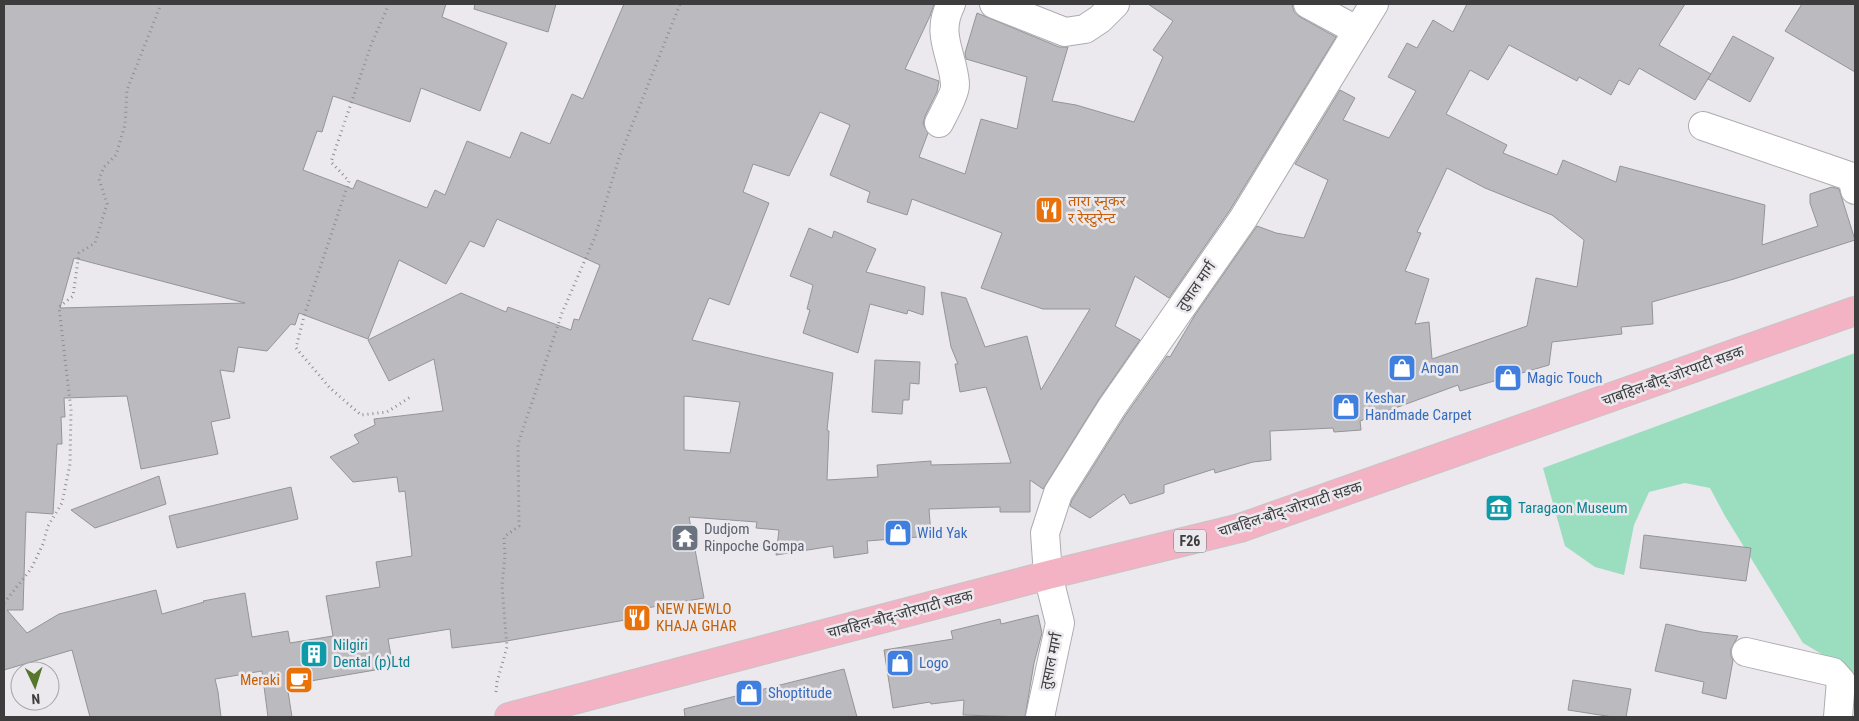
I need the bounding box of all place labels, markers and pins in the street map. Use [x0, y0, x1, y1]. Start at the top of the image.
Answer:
place label: तारा स्नूकर र रेस्टुरेन्ट [1068, 192, 1126, 228]
restaurant icon: तारा स्नूकर र रेस्टुरेन्ट [1034, 195, 1064, 225]
shop icon: Angan [1387, 353, 1417, 383]
place label: Angan [1421, 359, 1459, 377]
shop icon: Magic Touch [1493, 363, 1523, 393]
place label: Magic Touch [1527, 369, 1602, 387]
place label: Keshar Handmade Carpet [1365, 389, 1472, 424]
shop icon: Keshar Handmade Carpet [1331, 392, 1361, 422]
museum icon: Taragaon Museum [1484, 493, 1514, 523]
place label: Taragaon Museum [1518, 499, 1627, 517]
shop icon: Wild Yak [883, 518, 913, 548]
place label: Dudjom Rinpoche Gompa [704, 520, 805, 555]
temple icon: Dudjom Rinpoche Gompa [670, 523, 700, 553]
place label: Wild Yak [917, 524, 968, 542]
place label: NEW NEWLO KHAJA GHAR [656, 600, 736, 635]
restaurant icon: NEW NEWLO KHAJA GHAR [622, 603, 652, 633]
place label: Nilgiri Dental (p)Ltd [333, 636, 410, 671]
building icon: Nilgiri Dental (p)Ltd [299, 639, 329, 669]
shop icon: Logo [885, 648, 915, 678]
place label: Logo [919, 654, 949, 672]
cafe icon: Meraki [284, 665, 314, 695]
place label: Meraki [240, 671, 280, 689]
shop icon: Shoptitude [734, 678, 764, 708]
place label: Shoptitude [768, 684, 832, 702]

